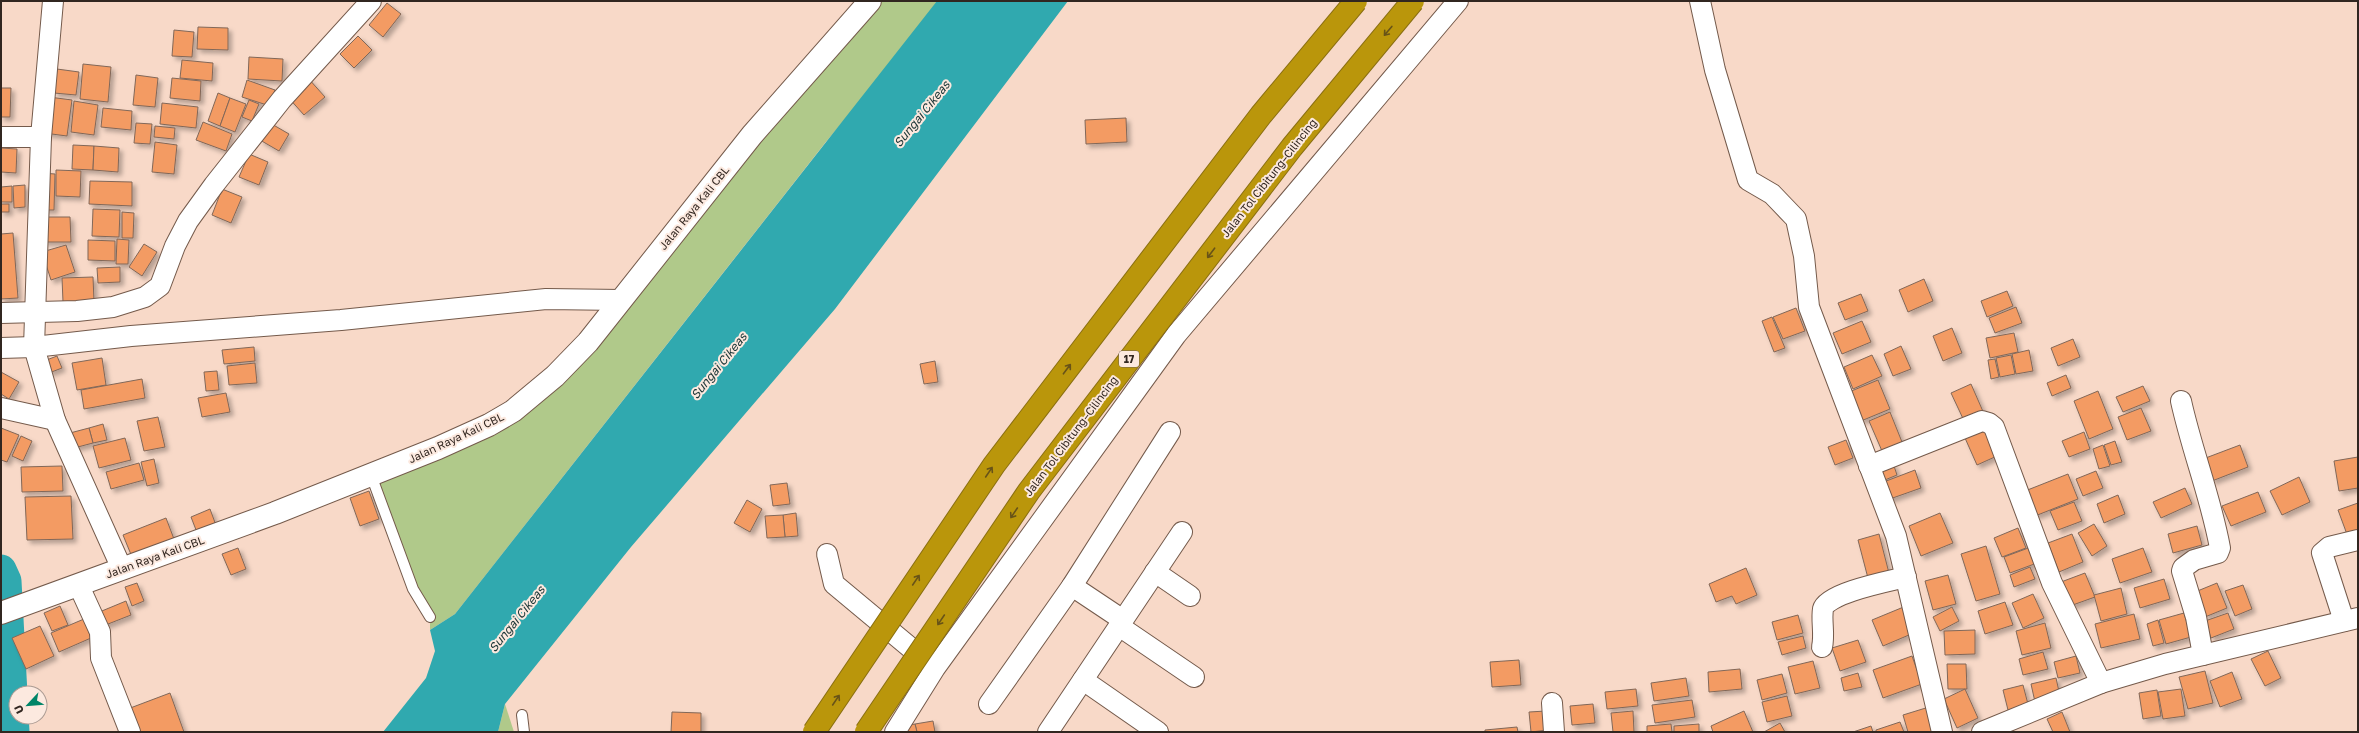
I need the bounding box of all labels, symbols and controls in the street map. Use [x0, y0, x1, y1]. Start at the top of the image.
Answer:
one-way arrow [1384, 26, 1393, 36]
water label: Sungai Cikeas [890, 77, 953, 150]
street label: Jalan Tol Cibitung–Cilincing [1218, 116, 1319, 240]
street label: Jalan Raya Kali CBL [656, 163, 732, 252]
one-way arrow [1206, 247, 1215, 258]
water label: Sungai Cikeas [687, 329, 750, 402]
road number: 17 [1119, 351, 1139, 367]
one-way arrow [1063, 363, 1072, 374]
street label: Jalan Tol Cibitung–Cilincing [1021, 373, 1120, 498]
street label: Jalan Raya Kali CBL [406, 409, 506, 465]
one-way arrow [985, 467, 993, 478]
one-way arrow [1010, 507, 1018, 518]
street label: Jalan Raya Kali CBL [104, 532, 206, 580]
one-way arrow [912, 575, 920, 586]
water label: Sungai Cikeas [485, 582, 548, 655]
one-way arrow [937, 615, 945, 626]
north arrow [8, 685, 48, 725]
one-way arrow [832, 694, 840, 705]
text: U [11, 703, 26, 716]

